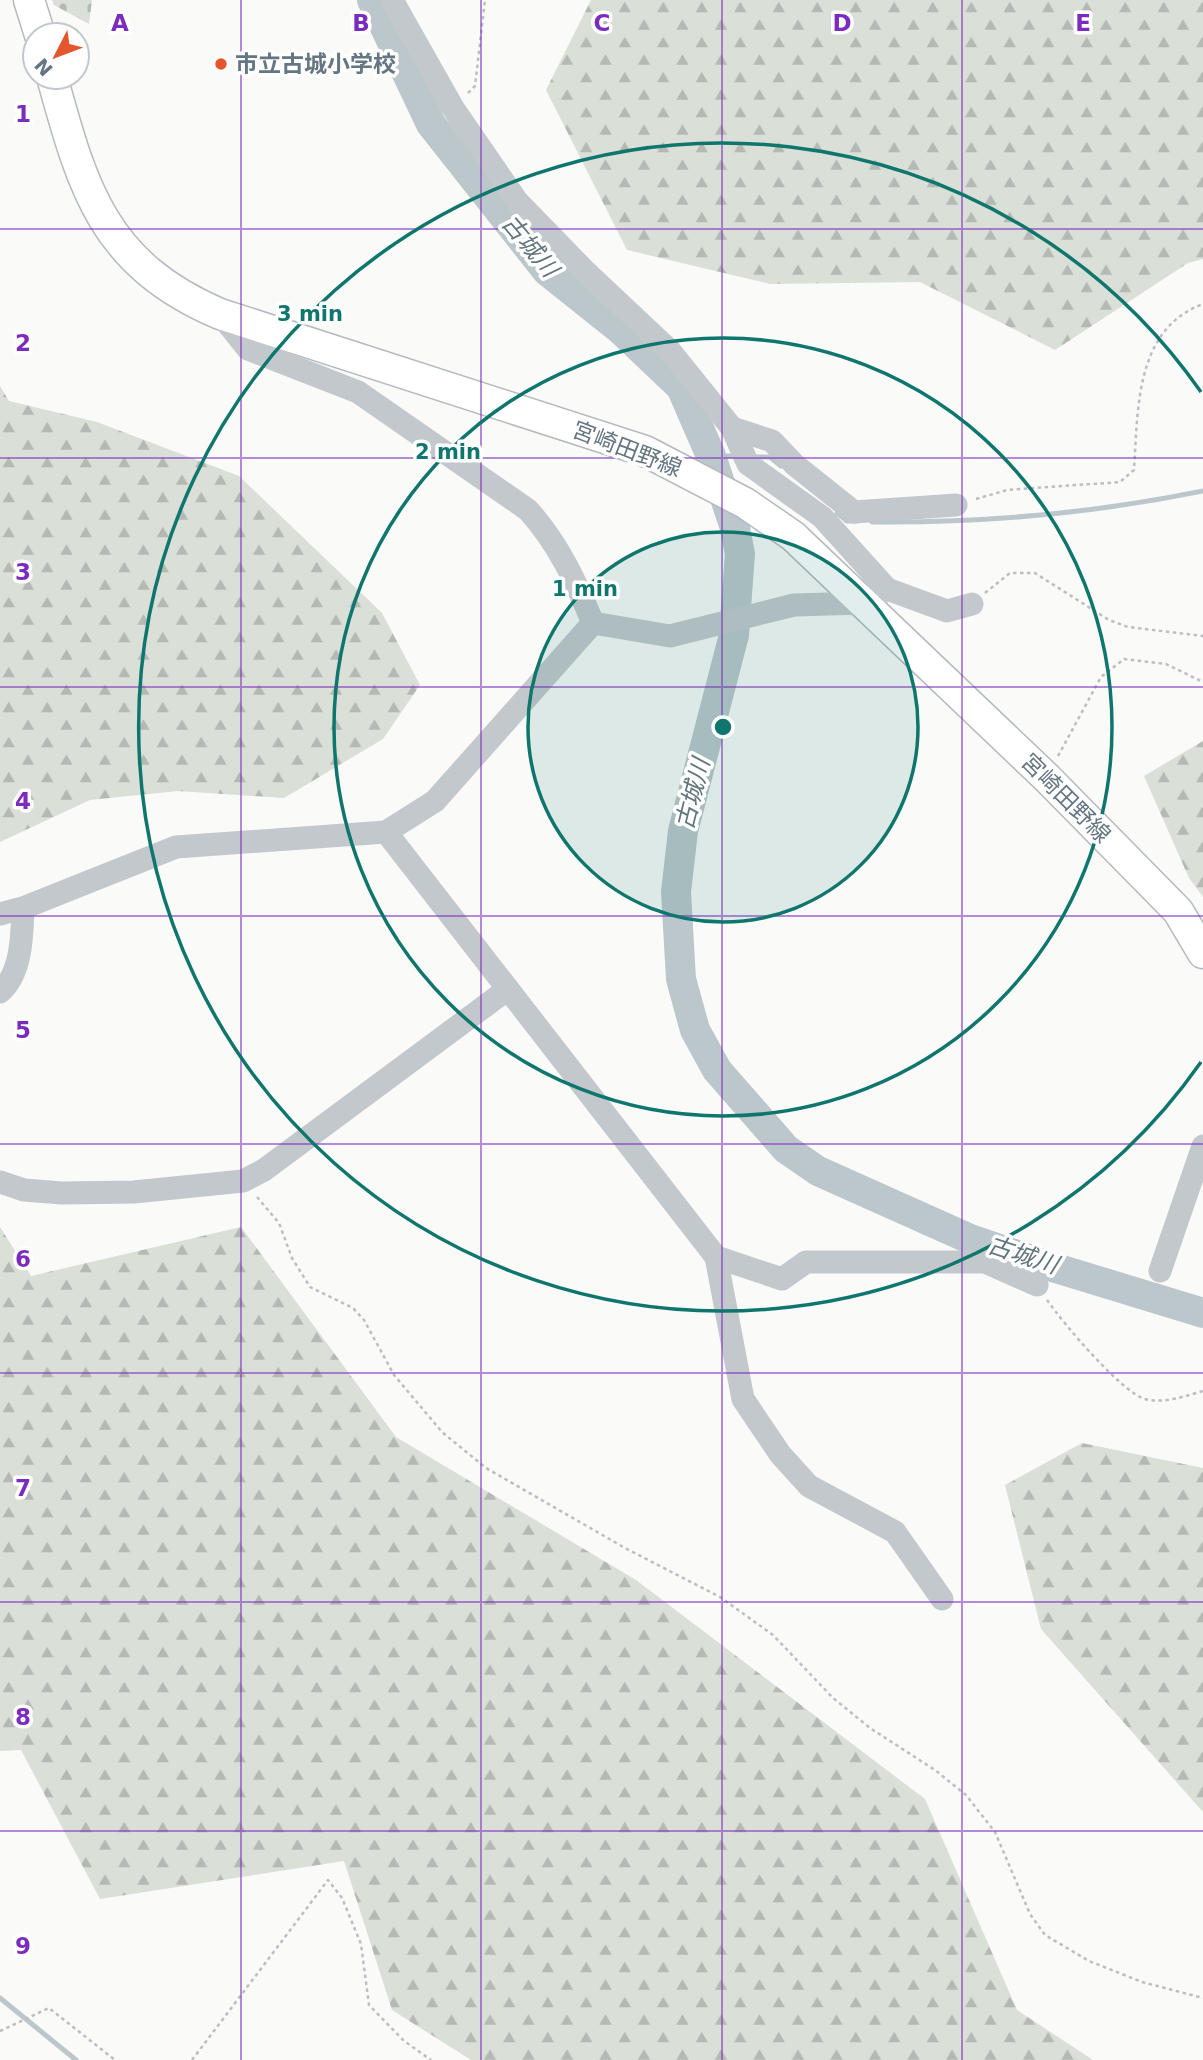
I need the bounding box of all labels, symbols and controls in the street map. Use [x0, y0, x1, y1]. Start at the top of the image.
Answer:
text: A [111, 10, 129, 36]
text: B [352, 10, 370, 36]
text: C [594, 10, 610, 36]
text: D [832, 10, 852, 36]
text: E [1075, 10, 1091, 36]
north arrow [21, 21, 91, 91]
place label: 市立古城小学校 [235, 51, 396, 77]
text: N [30, 54, 57, 81]
marker: 市立古城小学校 [213, 56, 229, 72]
text: 1 [15, 101, 31, 127]
water label: 古城川 [496, 209, 566, 285]
text: 3 min [277, 302, 343, 326]
text: 2 [15, 330, 31, 356]
street label: 宮崎田野線 [569, 416, 685, 482]
text: 2 min [415, 440, 481, 464]
text: 3 [15, 559, 31, 585]
text: 1 min [552, 577, 618, 601]
centre of rings [711, 715, 735, 739]
street label: 宮崎田野線 [1016, 748, 1116, 848]
water label: 古城川 [671, 753, 716, 832]
text: 4 [15, 788, 31, 814]
text: 5 [15, 1017, 31, 1043]
water label: 古城川 [984, 1231, 1064, 1280]
text: 6 [15, 1246, 31, 1272]
text: 7 [15, 1475, 31, 1501]
text: 8 [15, 1704, 31, 1730]
text: 9 [15, 1933, 31, 1959]

